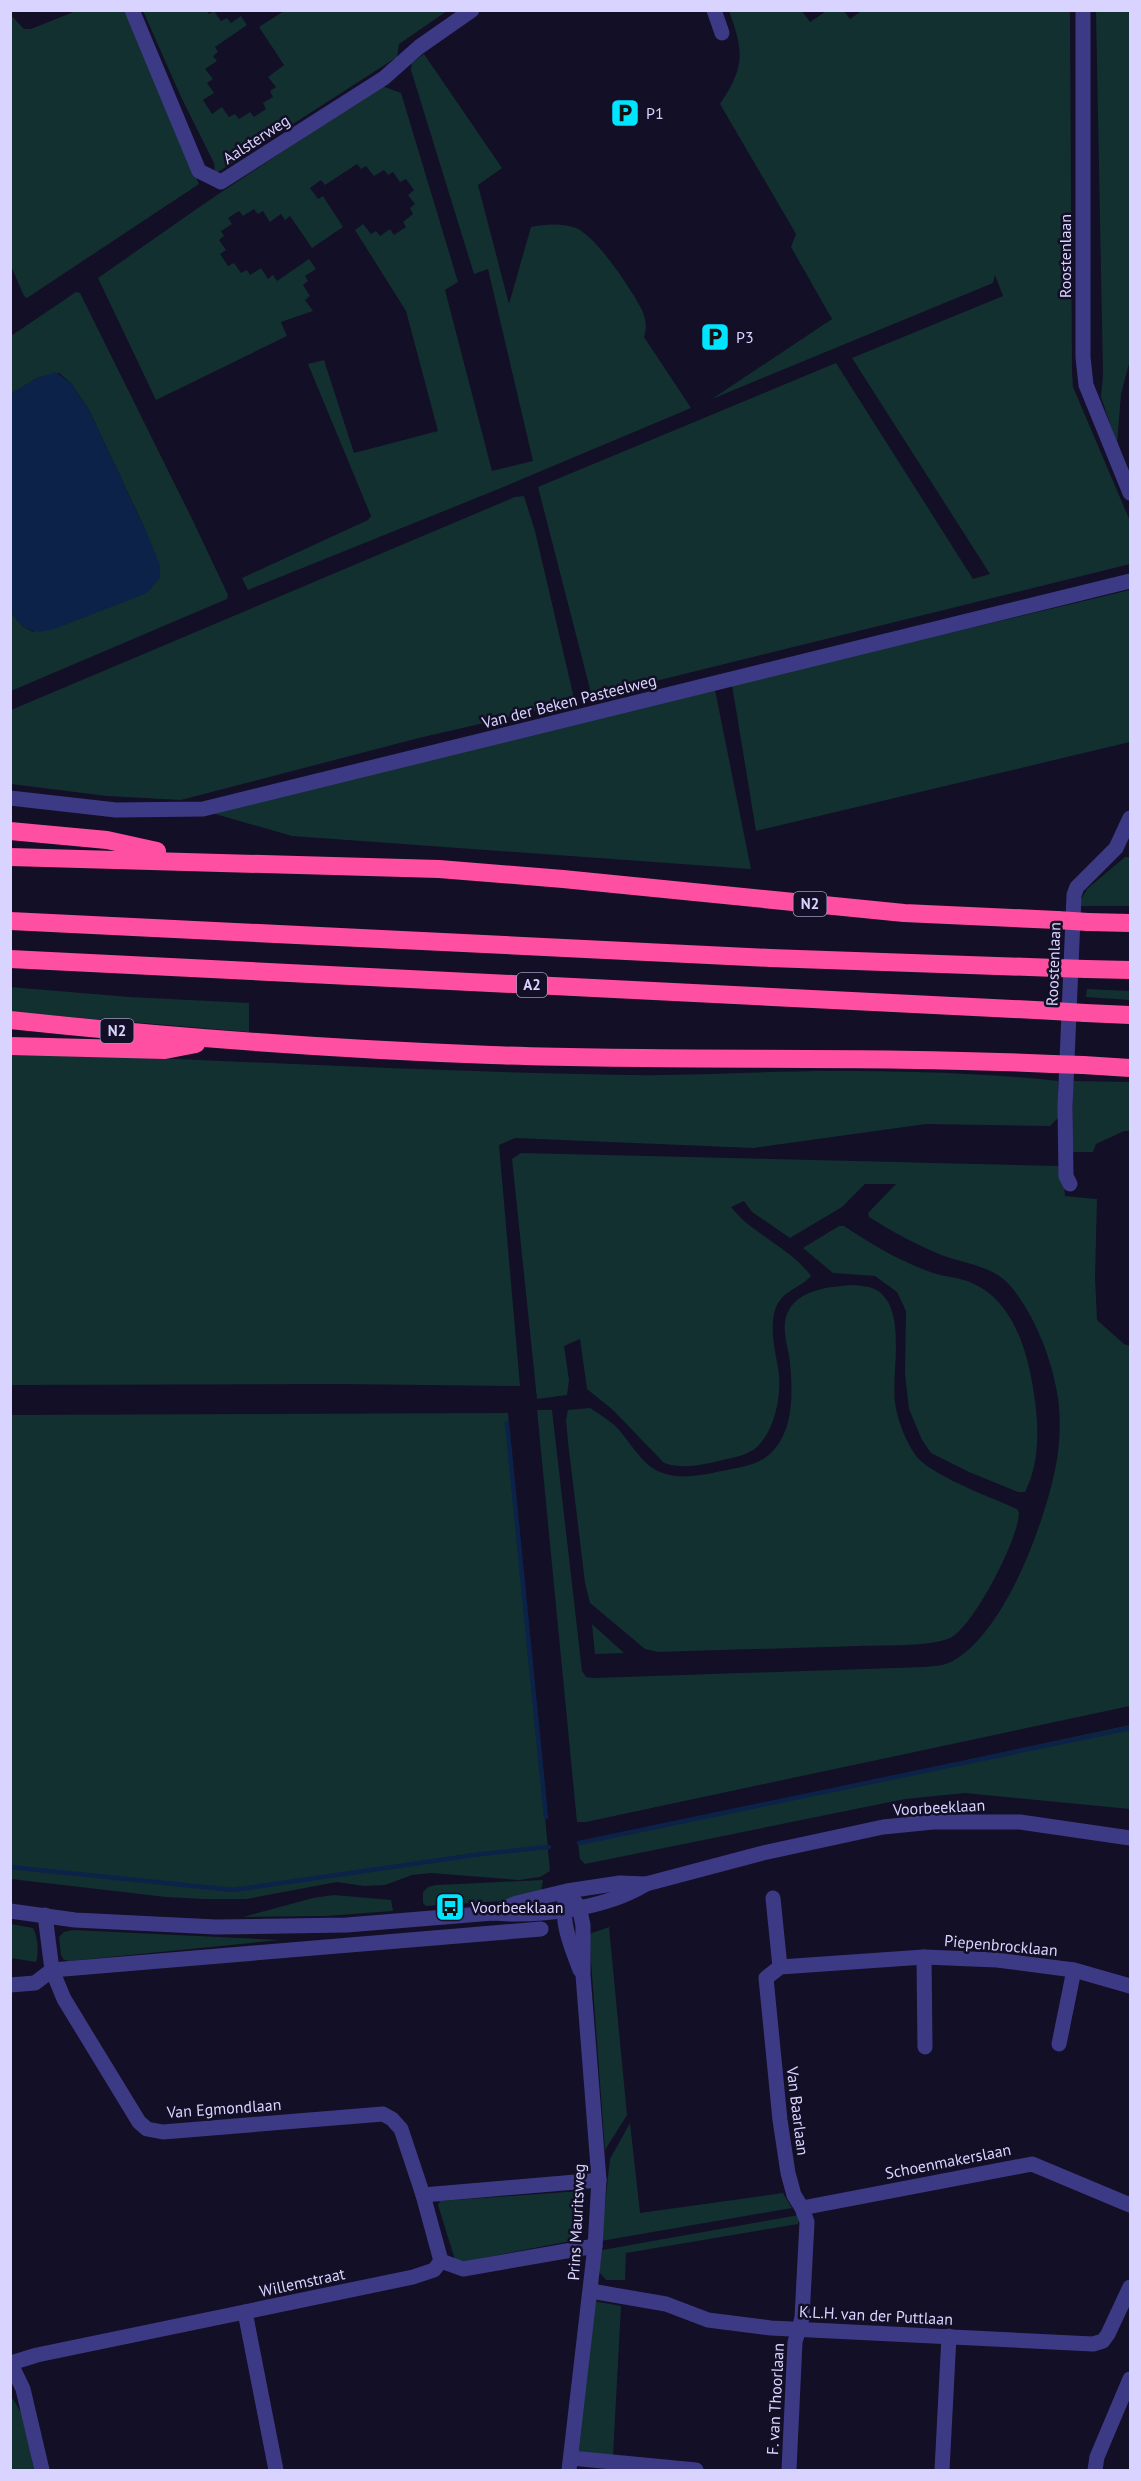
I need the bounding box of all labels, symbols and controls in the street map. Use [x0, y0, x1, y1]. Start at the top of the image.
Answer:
parking icon: P1 [609, 97, 641, 129]
place label: P1 [646, 103, 664, 123]
street label: Aalsterweg [219, 110, 293, 168]
street label: Roostenlaan [1055, 214, 1075, 298]
parking icon: P3 [699, 321, 731, 353]
place label: P3 [736, 327, 754, 347]
street label: Van der Beken Pasteelweg [479, 670, 658, 733]
road number: N2 [794, 892, 826, 916]
street label: Roostenlaan [1042, 922, 1064, 1006]
road number: A2 [517, 973, 547, 997]
road number: N2 [100, 1019, 134, 1043]
street label: Voorbeeklaan [891, 1795, 986, 1819]
bus stop icon: Voorbeeklaan [434, 1891, 466, 1923]
place label: Voorbeeklaan [470, 1897, 563, 1917]
street label: Piepenbrocklaan [943, 1930, 1059, 1960]
street label: Van Baarlaan [783, 2065, 813, 2156]
street label: Van Egmondlaan [165, 2094, 282, 2122]
street label: Schoenmakerslaan [883, 2139, 1013, 2183]
street label: Prins Mauritsweg [563, 2163, 589, 2281]
street label: Willemstraat [257, 2263, 347, 2301]
street label: K.L.H. van der Puttlaan [799, 2301, 953, 2329]
street label: F. van Thoorlaan [762, 2342, 788, 2456]

